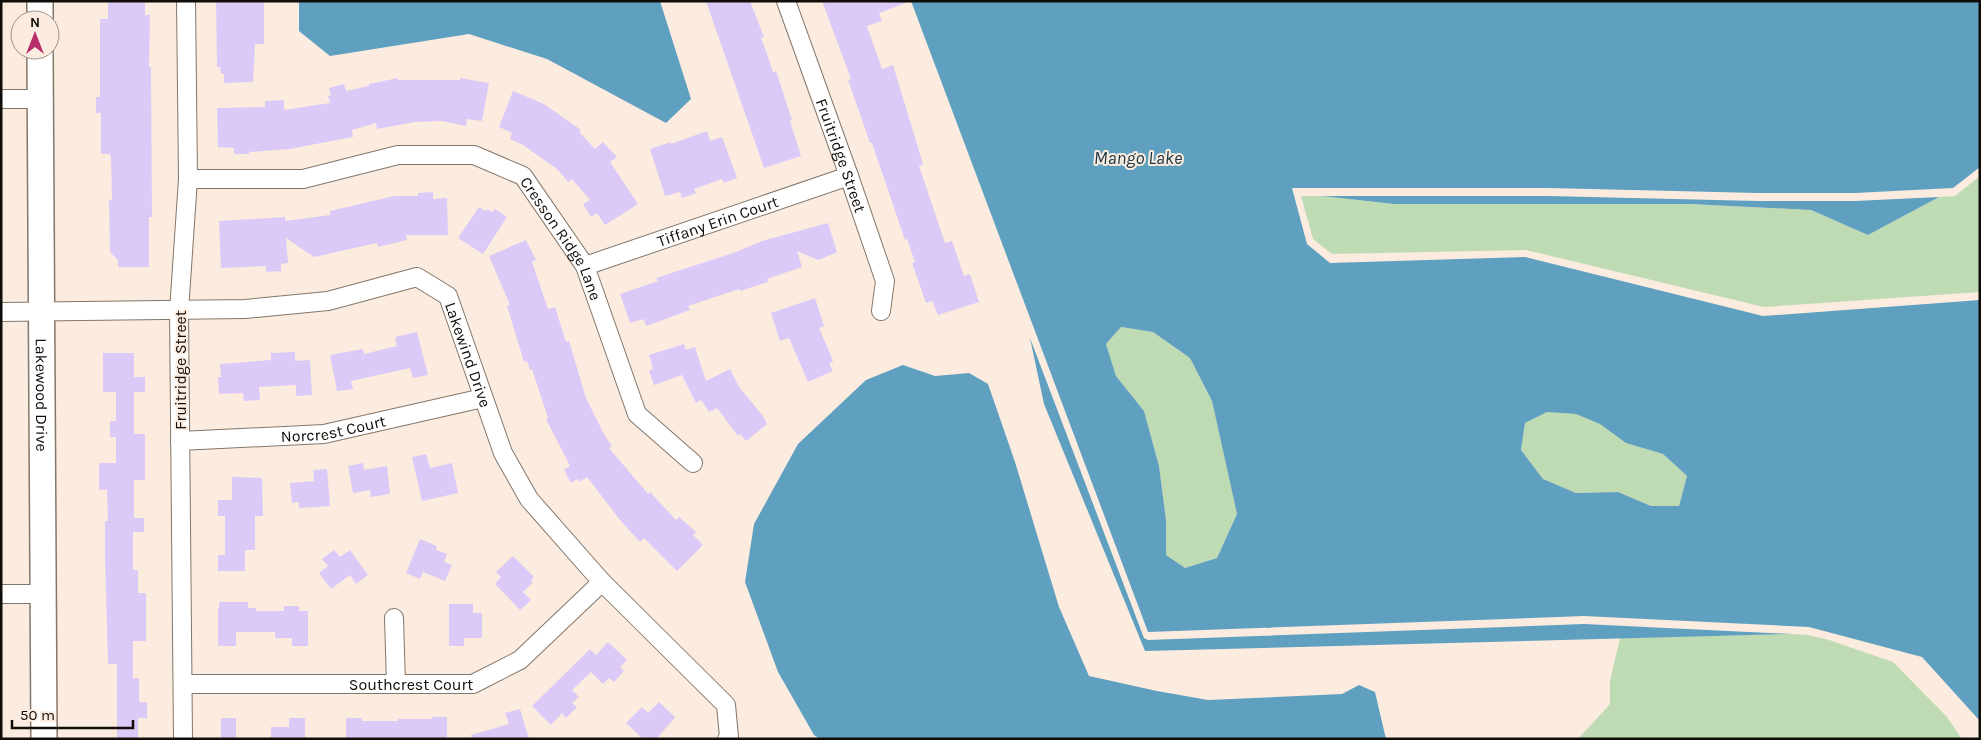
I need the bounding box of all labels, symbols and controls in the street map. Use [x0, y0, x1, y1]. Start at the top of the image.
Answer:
north arrow [10, 10, 60, 60]
text: N [30, 14, 40, 31]
street label: Fruitridge Street [812, 96, 870, 215]
water label: Mango Lake [1094, 147, 1182, 169]
street label: Cresson Ridge Lane [517, 173, 606, 303]
street label: Tiffany Erin Court [655, 191, 781, 250]
street label: Lakewind Drive [441, 299, 496, 410]
street label: Fruitridge Street [171, 310, 190, 430]
street label: Lakewood Drive [32, 338, 52, 452]
street label: Norcrest Court [280, 411, 387, 446]
street label: Southcrest Court [349, 675, 473, 694]
scale bar [12, 698, 134, 730]
text: 50 m [20, 706, 55, 724]

